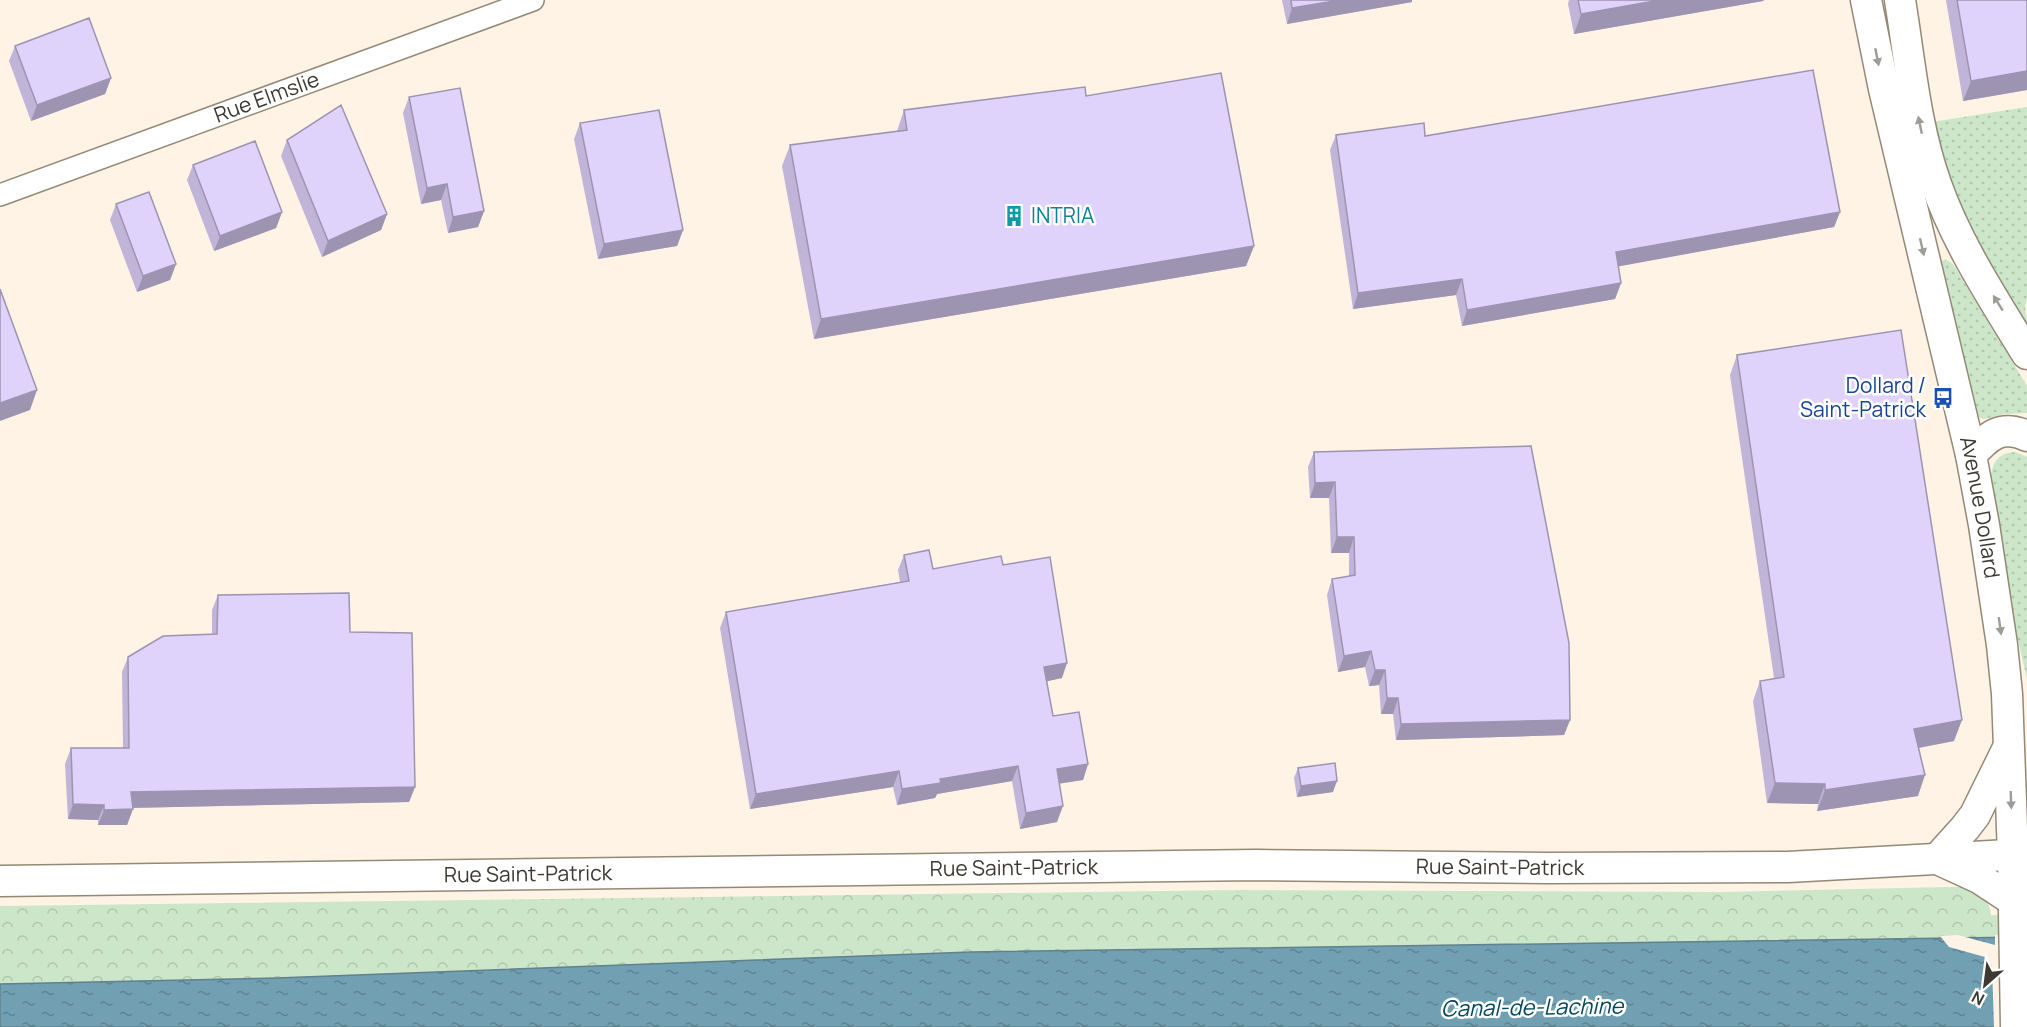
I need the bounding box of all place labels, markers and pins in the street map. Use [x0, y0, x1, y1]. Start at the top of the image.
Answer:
place label: INTRIA [1031, 201, 1094, 229]
building icon: INTRIA [1002, 204, 1026, 228]
place label: Dollard / Saint-Patrick [1800, 371, 1927, 423]
bus stop icon: Dollard / Saint-Patrick [1931, 386, 1955, 410]

